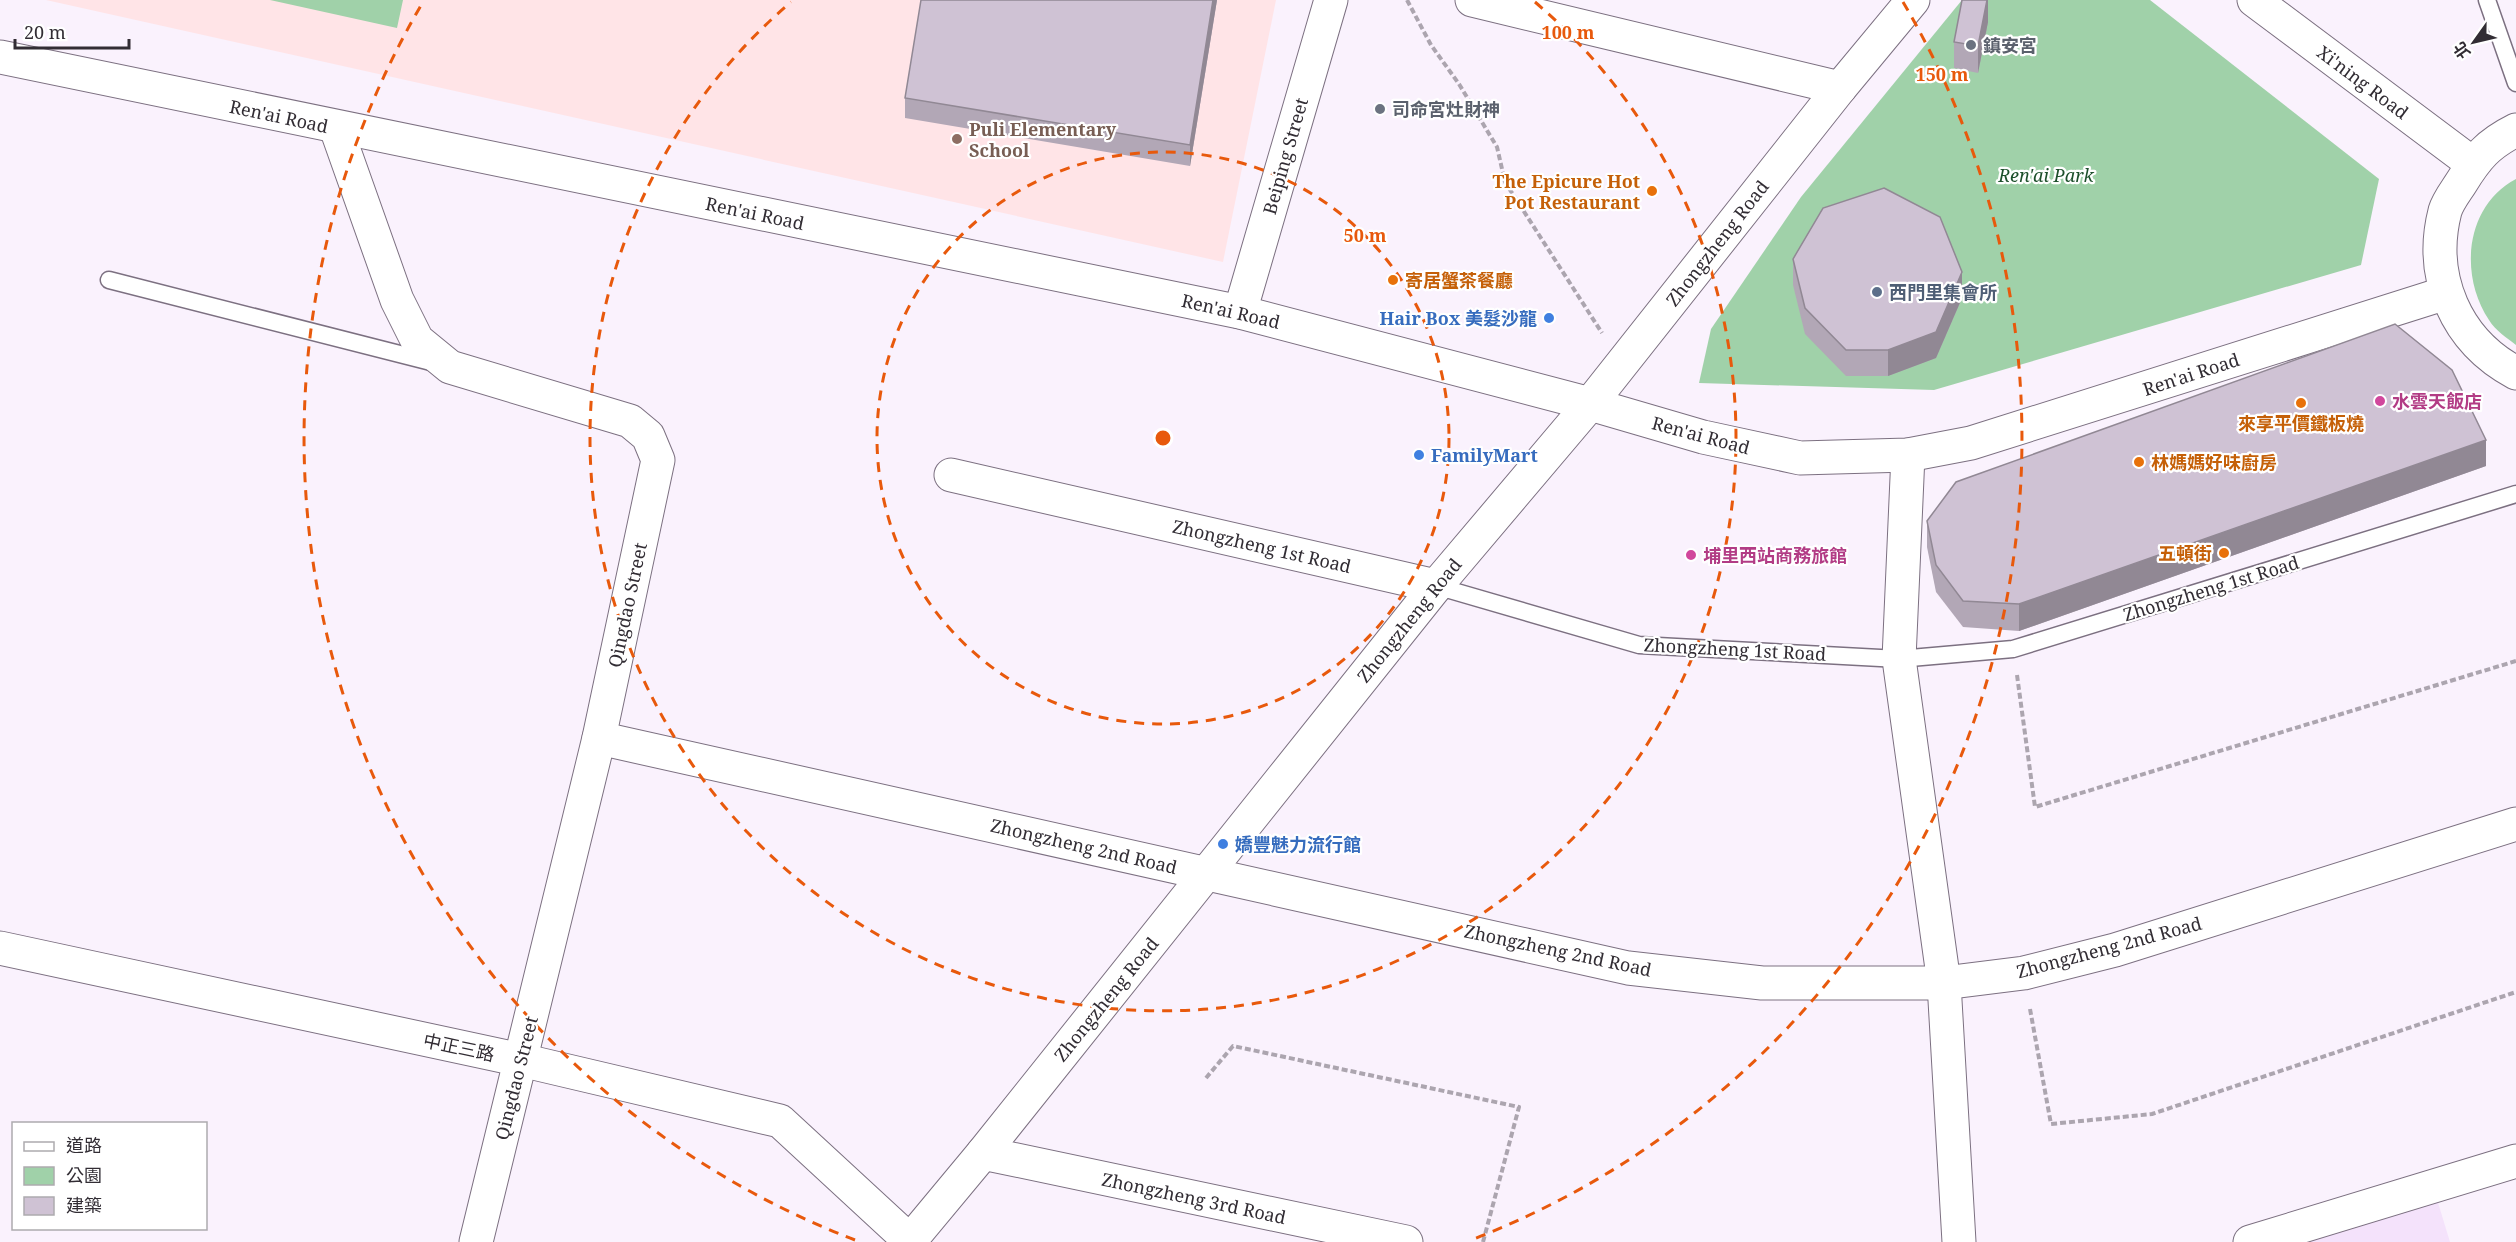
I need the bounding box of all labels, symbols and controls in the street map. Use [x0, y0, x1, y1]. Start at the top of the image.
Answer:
scale bar [15, 12, 129, 50]
north arrow [2444, 12, 2504, 72]
text: 20 m [24, 20, 66, 44]
text: 100 m [1542, 20, 1595, 44]
place label: 鎮安宮 [1983, 33, 2037, 57]
marker: 鎮安宮 [1964, 38, 1978, 52]
text: 北 [2448, 38, 2475, 63]
street label: Xi'ning Road [2313, 40, 2413, 124]
text: 150 m [1916, 62, 1969, 86]
street label: Ren'ai Road [227, 94, 331, 138]
street label: Beiping Street [1257, 95, 1313, 217]
place label: 司命宮灶財神 [1392, 97, 1500, 121]
marker: 司命宮灶財神 [1373, 102, 1387, 116]
place label: Puli Elementary School [969, 117, 1117, 162]
marker: Puli Elementary School [950, 132, 964, 146]
park label: Ren'ai Park [1997, 163, 2095, 187]
place label: The Epicure Hot Pot Restaurant [1493, 169, 1640, 214]
street label: Zhongzheng Road [1660, 175, 1774, 311]
marker: The Epicure Hot Pot Restaurant [1645, 184, 1659, 198]
street label: Ren'ai Road [703, 191, 807, 235]
text: 50 m [1344, 223, 1387, 247]
place label: 寄居蟹茶餐廳 [1405, 268, 1513, 292]
marker: 寄居蟹茶餐廳 [1386, 273, 1400, 287]
place label: 西門里集會所 [1889, 280, 1997, 304]
marker: 西門里集會所 [1870, 285, 1884, 299]
street label: Ren'ai Road [1179, 288, 1283, 334]
place label: Hair Box 美髮沙龍 [1380, 306, 1537, 330]
marker: Hair Box 美髮沙龍 [1542, 311, 1556, 325]
street label: Ren'ai Road [2140, 347, 2242, 401]
place label: 水雲天飯店 [2392, 389, 2482, 413]
marker: 水雲天飯店 [2373, 394, 2387, 408]
marker: 來享平價鐵板燒 [2294, 396, 2308, 410]
street label: Ren'ai Road [1649, 410, 1753, 460]
place label: 來享平價鐵板燒 [2238, 411, 2364, 435]
centre of rings [1153, 428, 1173, 448]
place label: FamilyMart [1431, 443, 1538, 467]
marker: FamilyMart [1412, 448, 1426, 462]
place label: 林媽媽好味廚房 [2151, 450, 2277, 474]
marker: 林媽媽好味廚房 [2132, 455, 2146, 469]
street label: Zhongzheng 1st Road [1170, 514, 1354, 578]
street label: Qingdao Street [602, 540, 652, 670]
place label: 五頓街 [2158, 541, 2212, 565]
place label: 埔里西站商務旅館 [1703, 543, 1847, 567]
marker: 五頓街 [2217, 546, 2231, 560]
marker: 埔里西站商務旅館 [1684, 548, 1698, 562]
street label: Zhongzheng 1st Road [2120, 550, 2302, 626]
street label: Zhongzheng Road [1351, 553, 1467, 687]
street label: Zhongzheng 1st Road [1643, 632, 1827, 666]
street label: Zhongzheng 2nd Road [988, 813, 1180, 879]
place label: 嬌豐魅力流行館 [1235, 832, 1361, 856]
marker: 嬌豐魅力流行館 [1216, 837, 1230, 851]
street label: Zhongzheng 2nd Road [2014, 911, 2204, 983]
street label: Zhongzheng 2nd Road [1462, 918, 1654, 982]
street label: Zhongzheng Road [1048, 932, 1164, 1066]
street label: Qingdao Street [489, 1014, 543, 1142]
street label: 中正三路 [421, 1028, 497, 1066]
legend [12, 1122, 207, 1230]
text: 道路 [66, 1133, 102, 1157]
text: 公園 [66, 1163, 102, 1187]
street label: Zhongzheng 3rd Road [1100, 1167, 1288, 1229]
text: 建築 [66, 1193, 102, 1217]

